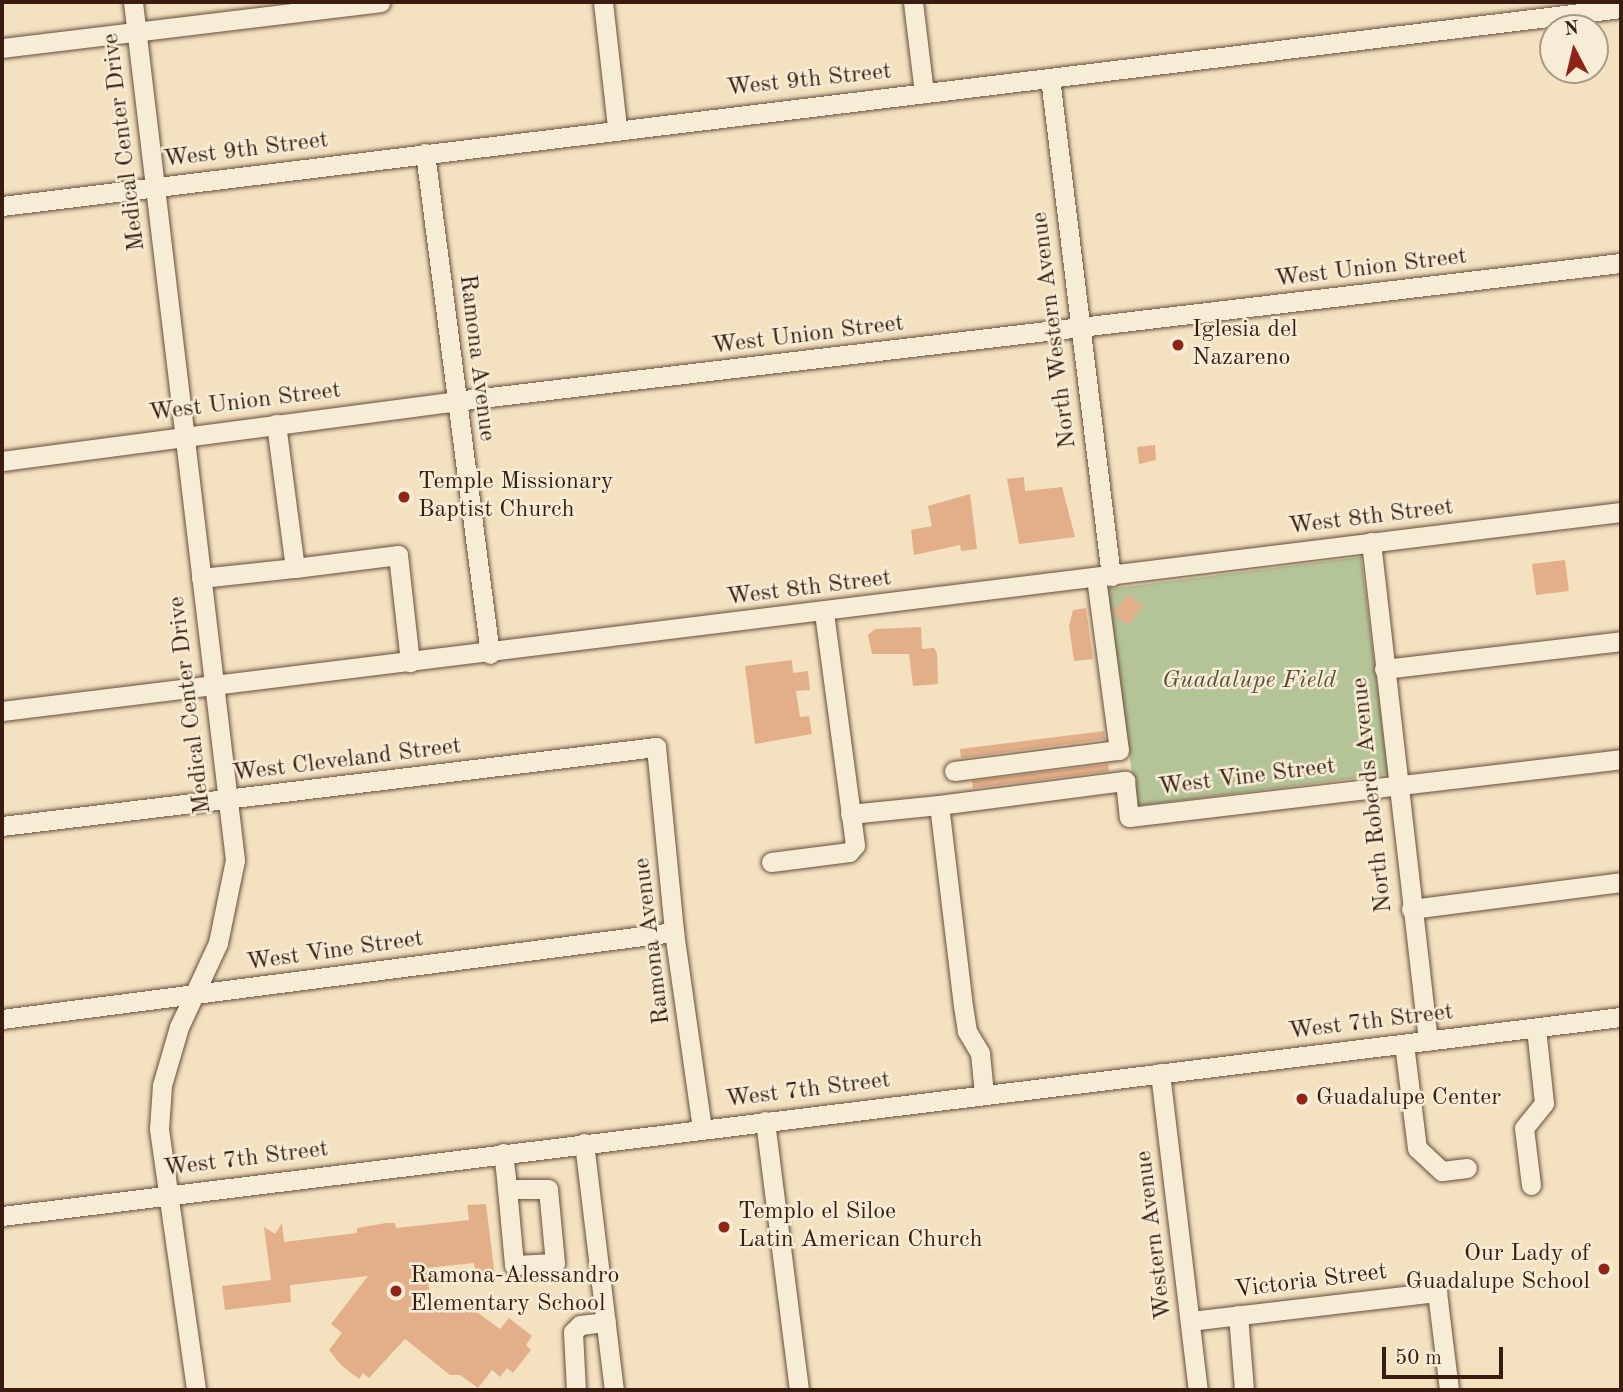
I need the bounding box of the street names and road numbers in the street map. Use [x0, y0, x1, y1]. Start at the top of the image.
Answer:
street label: Medical Center Drive [97, 31, 153, 253]
street label: West 9th Street [725, 58, 893, 104]
street label: West 9th Street [162, 127, 330, 175]
street label: North Western Avenue [1026, 210, 1084, 450]
street label: West Union Street [1273, 243, 1469, 295]
street label: Ramona Avenue [451, 273, 501, 443]
street label: West Union Street [710, 310, 906, 362]
street label: West Union Street [147, 377, 343, 429]
street label: West 8th Street [1287, 494, 1455, 542]
street label: West 8th Street [725, 565, 893, 613]
street label: Medical Center Drive [163, 594, 219, 816]
street label: North Roberds Avenue [1346, 676, 1400, 914]
street label: West Cleveland Street [231, 733, 463, 789]
street label: West Vine Street [1157, 753, 1337, 803]
street label: Ramona Avenue [628, 856, 678, 1026]
street label: West Vine Street [245, 925, 425, 979]
street label: West 7th Street [1287, 999, 1455, 1047]
street label: West 7th Street [724, 1067, 892, 1115]
street label: West 7th Street [162, 1136, 330, 1184]
street label: Western Avenue [1130, 1149, 1180, 1321]
street label: Victoria Street [1233, 1258, 1389, 1306]

